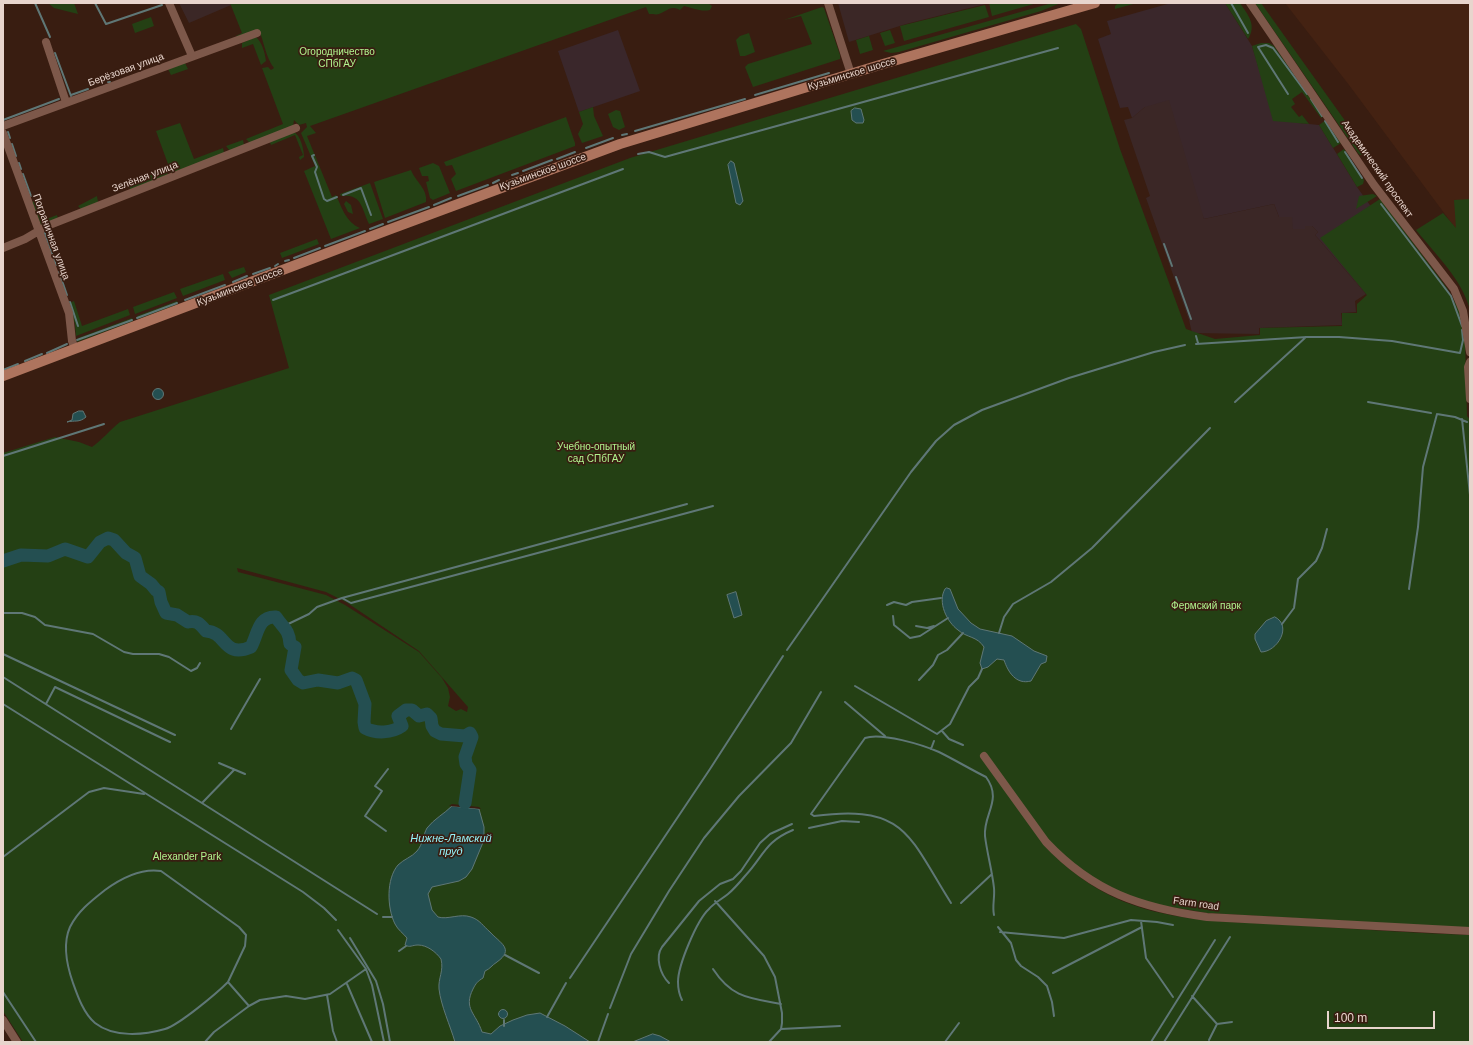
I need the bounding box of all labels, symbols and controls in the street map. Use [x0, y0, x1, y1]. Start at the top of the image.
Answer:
park label: Огородничество СПбГАУ [299, 46, 375, 70]
street label: Берёзовая улица [86, 51, 166, 89]
street label: Кузьминское шоссе [807, 55, 897, 93]
street label: Академический проспект [1339, 118, 1415, 220]
street label: Кузьминское шоссе [498, 151, 588, 193]
street label: Зелёная улица [110, 159, 180, 195]
street label: Пограничная улица [30, 192, 72, 282]
street label: Кузьминское шоссе [195, 265, 285, 309]
park label: Учебно-опытный сад СПбГАУ [557, 441, 635, 464]
park label: Фермский парк [1171, 600, 1241, 612]
water label: Нижне-Ламский пруд [410, 832, 492, 858]
park label: Alexander Park [153, 851, 221, 863]
street label: Farm road [1172, 895, 1220, 913]
scale bar [1329, 1003, 1437, 1029]
text: 100 m [1334, 1011, 1367, 1025]

